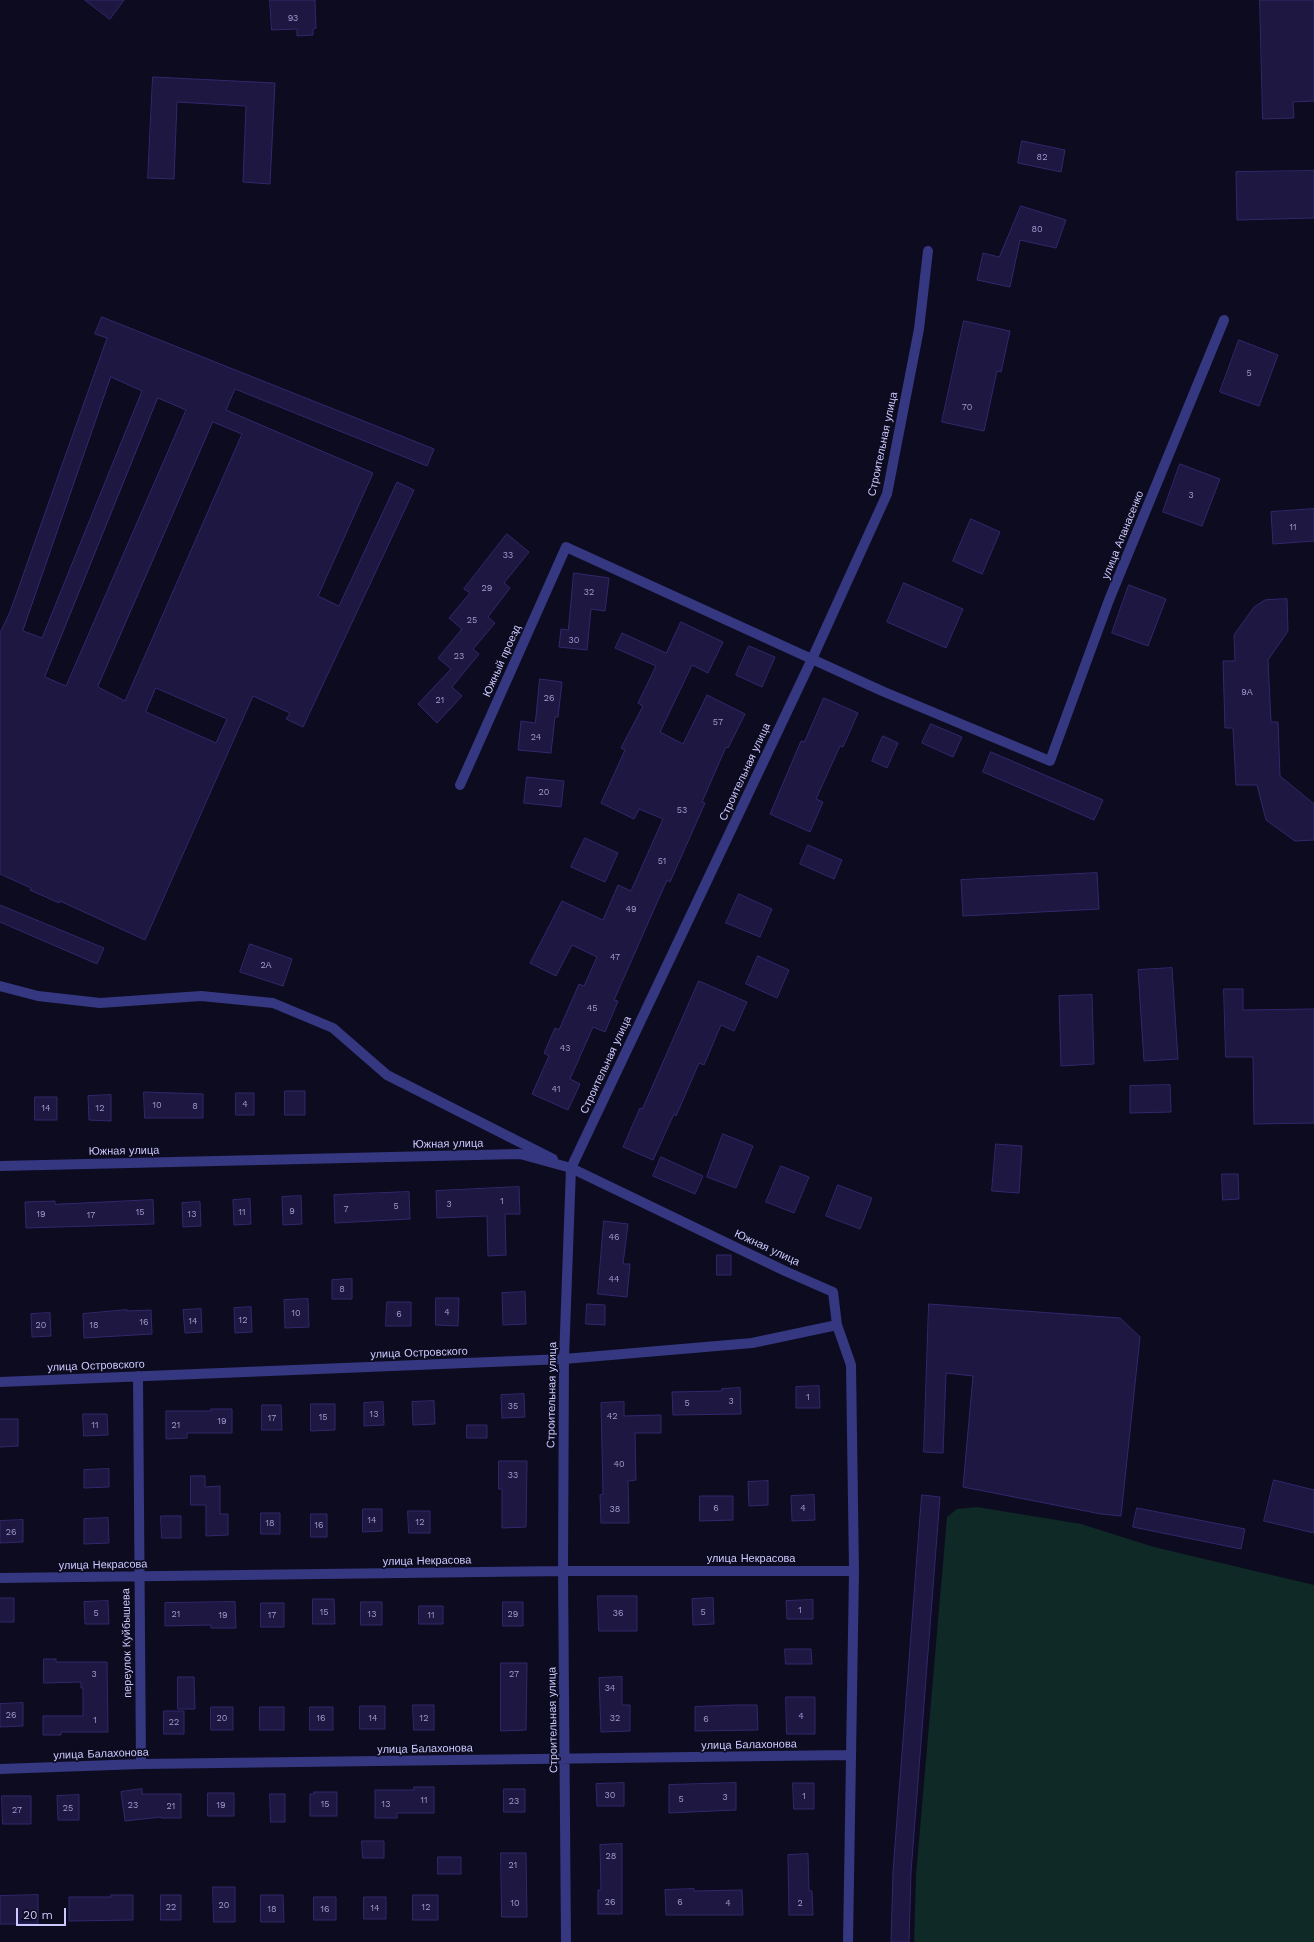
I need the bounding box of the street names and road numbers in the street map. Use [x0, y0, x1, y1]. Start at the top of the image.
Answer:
street label: Строительная улица [865, 391, 901, 497]
street label: улица Апанасенко [1099, 489, 1147, 581]
street label: Южный проезд [480, 623, 524, 699]
street label: Строительная улица [717, 721, 773, 823]
street label: Строительная улица [578, 1014, 634, 1116]
street label: Южная улица [413, 1137, 483, 1151]
street label: Южная улица [89, 1144, 159, 1158]
street label: Южная улица [732, 1227, 802, 1269]
street label: Строительная улица [544, 1342, 560, 1448]
street label: улица Островского [370, 1345, 468, 1361]
street label: улица Островского [47, 1358, 145, 1374]
street label: улица Некрасова [707, 1552, 795, 1566]
street label: улица Некрасова [383, 1554, 471, 1568]
street label: улица Некрасова [59, 1558, 147, 1572]
street label: переулок Куйбышева [119, 1588, 135, 1698]
street label: Строительная улица [545, 1667, 561, 1773]
street label: улица Балахонова [701, 1738, 797, 1752]
street label: улица Балахонова [377, 1742, 473, 1756]
street label: улица Балахонова [53, 1746, 149, 1762]

